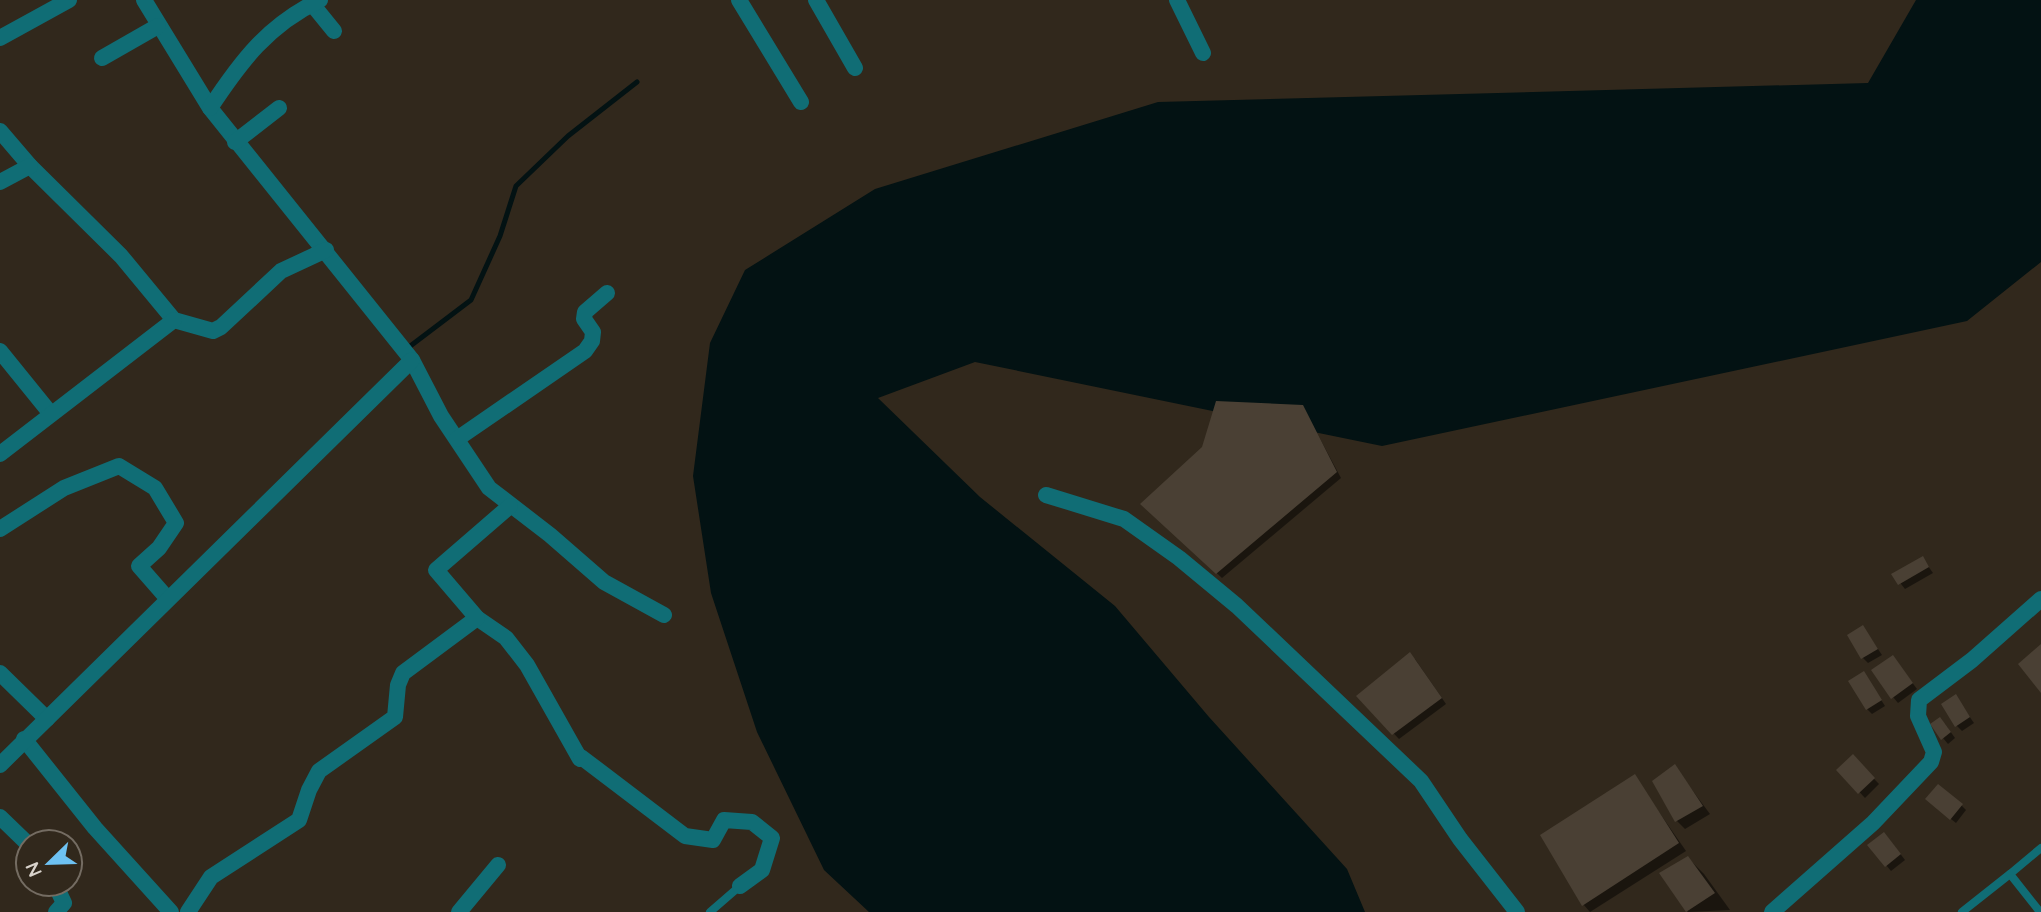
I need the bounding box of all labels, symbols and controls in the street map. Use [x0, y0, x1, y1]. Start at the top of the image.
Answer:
north arrow [14, 828, 84, 898]
text: N [20, 859, 47, 881]

